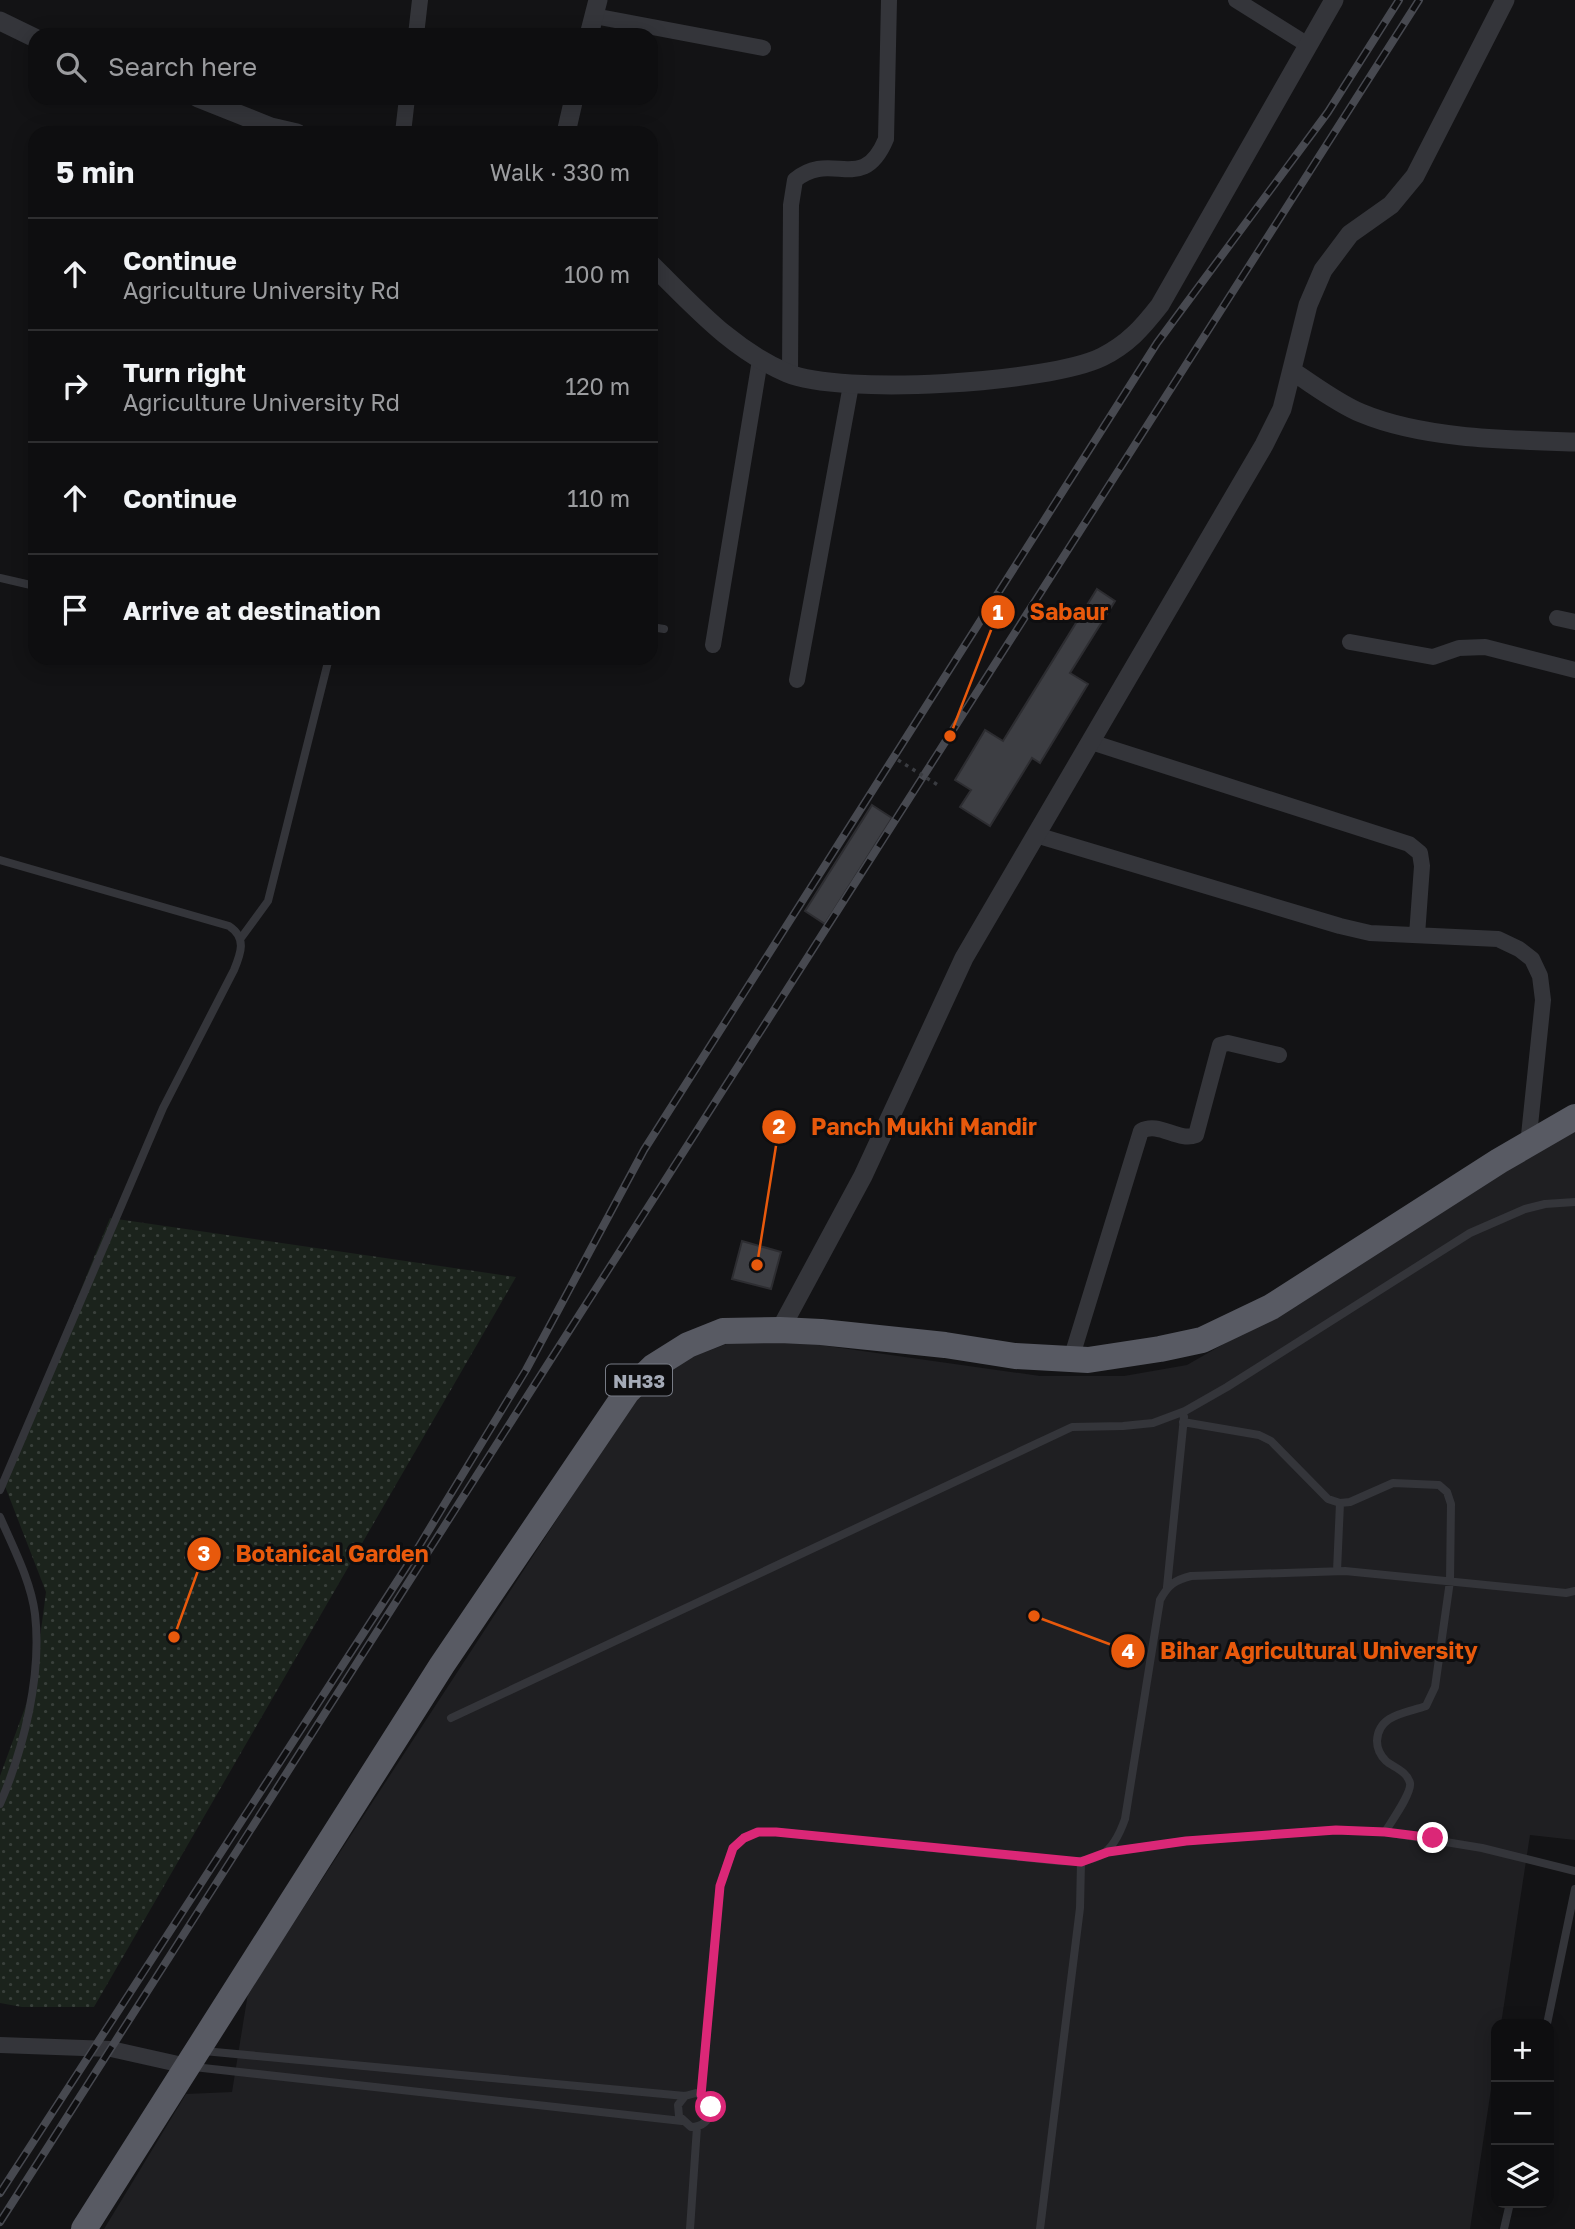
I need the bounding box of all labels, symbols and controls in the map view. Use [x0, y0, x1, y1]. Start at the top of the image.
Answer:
search box [28, 28, 658, 105]
icon: search [52, 48, 90, 86]
text: Search here [108, 51, 257, 82]
text: 5 min [56, 154, 134, 190]
text: Walk · 330 m [490, 158, 630, 186]
text: Continue [123, 245, 237, 276]
icon: ahead [56, 255, 94, 293]
text: 100 m [564, 260, 630, 288]
text: Agriculture University Rd [123, 276, 400, 304]
text: Turn right [123, 357, 246, 388]
icon: right [56, 367, 94, 405]
text: 120 m [565, 372, 630, 400]
text: Agriculture University Rd [123, 388, 400, 416]
icon: ahead [56, 479, 94, 517]
text: Continue [123, 483, 237, 514]
text: 110 m [567, 484, 630, 512]
callout: Sabaur [980, 590, 1122, 634]
icon: arrive [56, 591, 94, 629]
text: Arrive at destination [123, 595, 381, 626]
text: Sabaur [1030, 597, 1108, 625]
text: 1 [993, 599, 1004, 625]
callout: Panch Mukhi Mandir [762, 1105, 1050, 1149]
text: Panch Mukhi Mandir [811, 1112, 1037, 1140]
text: 2 [773, 1113, 786, 1139]
road number: NH33 [606, 1364, 672, 1396]
callout: Botanical Garden [186, 1532, 442, 1576]
text: Botanical Garden [235, 1539, 429, 1567]
text: 3 [198, 1540, 210, 1566]
callout: Bihar Agricultural University [1111, 1629, 1492, 1673]
text: Bihar Agricultural University [1160, 1636, 1478, 1664]
text: 4 [1121, 1638, 1135, 1664]
route end [1417, 1822, 1448, 1853]
map controls [1491, 2019, 1554, 2208]
button: + [1491, 2019, 1554, 2082]
button: − [1491, 2082, 1554, 2145]
route start [695, 2091, 726, 2122]
button: layers [1491, 2145, 1554, 2208]

